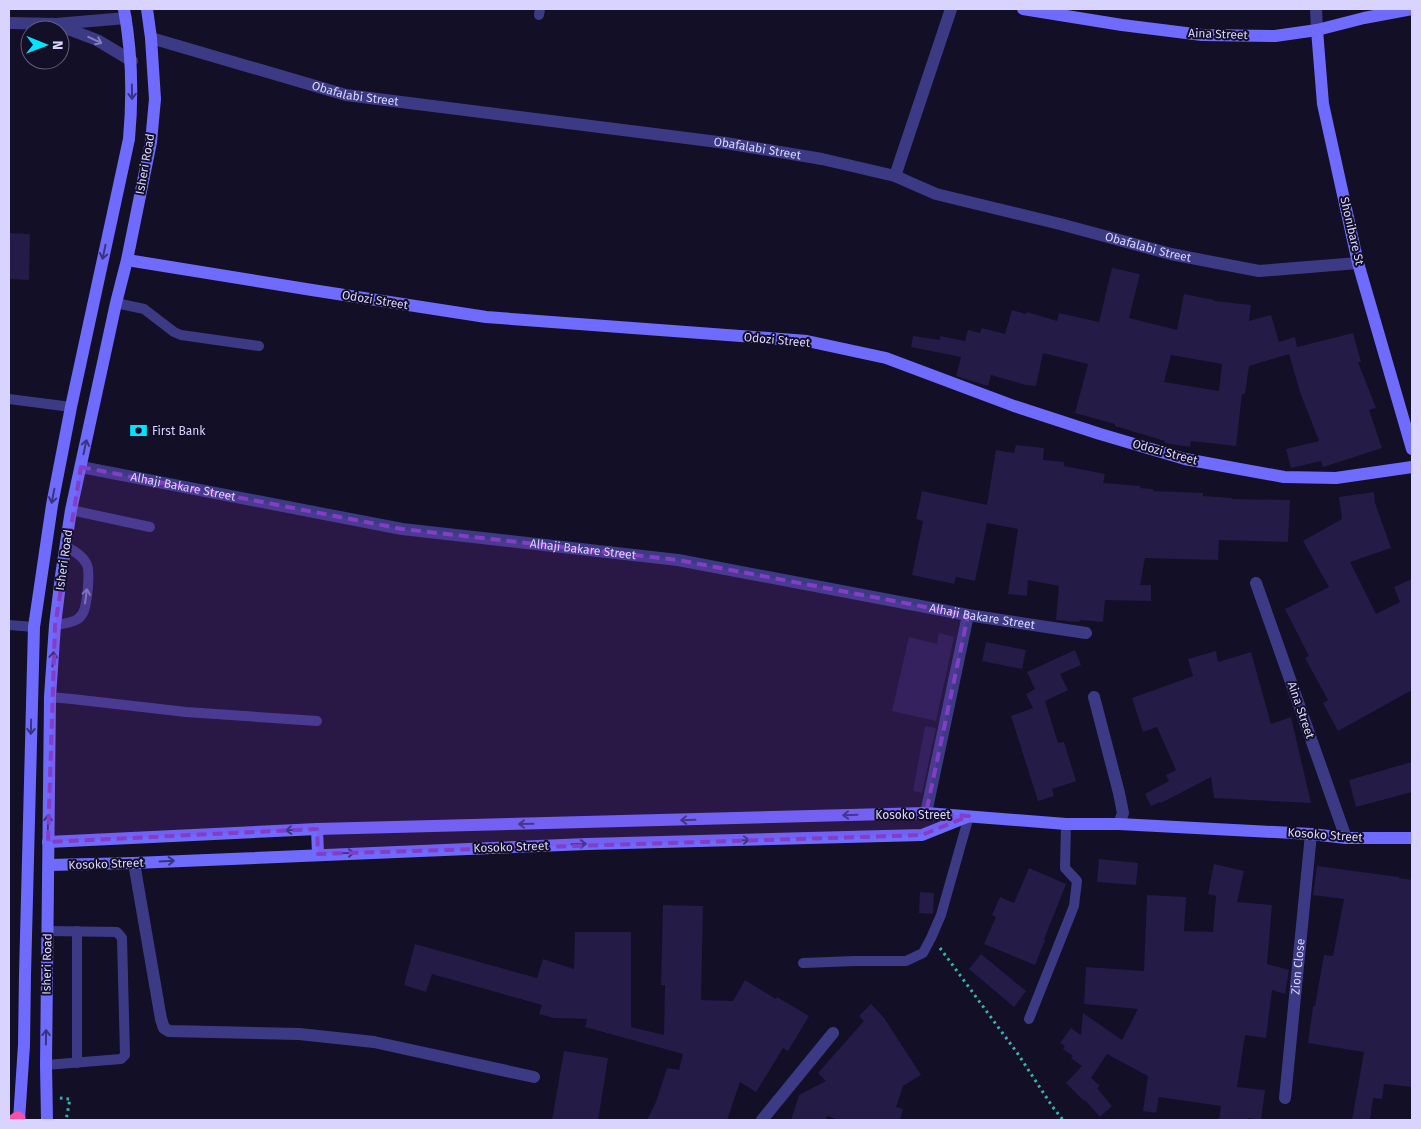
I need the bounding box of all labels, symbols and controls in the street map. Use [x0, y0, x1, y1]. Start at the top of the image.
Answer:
north arrow [20, 20, 70, 70]
street label: Aina Street [1188, 26, 1249, 42]
one-way arrow [87, 36, 102, 45]
text: N [49, 40, 66, 50]
street label: Obafalabi Street [310, 78, 400, 109]
one-way arrow [127, 84, 137, 100]
street label: Isheri Road [133, 132, 157, 196]
street label: Obafalabi Street [713, 135, 803, 163]
street label: Shonibare St [1337, 196, 1367, 267]
street label: Obafalabi Street [1104, 230, 1193, 265]
one-way arrow [99, 243, 108, 259]
street label: Odozi Street [341, 288, 410, 312]
street label: Odozi Street [743, 330, 812, 350]
bank icon: First Bank [128, 421, 148, 441]
place label: First Bank [152, 424, 206, 438]
street label: Odozi Street [1131, 437, 1200, 468]
one-way arrow [81, 439, 90, 455]
street label: Alhaji Bakare Street [129, 470, 238, 504]
one-way arrow [48, 488, 58, 504]
street label: Isheri Road [53, 529, 75, 591]
street label: Alhaji Bakare Street [529, 536, 637, 562]
one-way arrow [81, 588, 91, 604]
street label: Alhaji Bakare Street [928, 601, 1036, 632]
one-way arrow [48, 651, 57, 667]
street label: Aina Street [1285, 680, 1318, 741]
one-way arrow [26, 719, 36, 735]
street label: Kosoko Street [875, 808, 951, 822]
one-way arrow [843, 810, 859, 820]
one-way arrow [44, 814, 53, 830]
one-way arrow [680, 815, 696, 824]
one-way arrow [518, 819, 534, 829]
street label: Kosoko Street [1287, 825, 1364, 845]
one-way arrow [285, 826, 301, 835]
one-way arrow [734, 835, 750, 844]
street label: Kosoko Street [473, 839, 550, 855]
one-way arrow [571, 839, 587, 849]
one-way arrow [338, 848, 355, 858]
street label: Kosoko Street [68, 856, 145, 872]
one-way arrow [159, 857, 175, 866]
street label: Isheri Road [39, 933, 55, 995]
street label: Zion Close [1288, 938, 1308, 995]
one-way arrow [41, 1029, 51, 1045]

